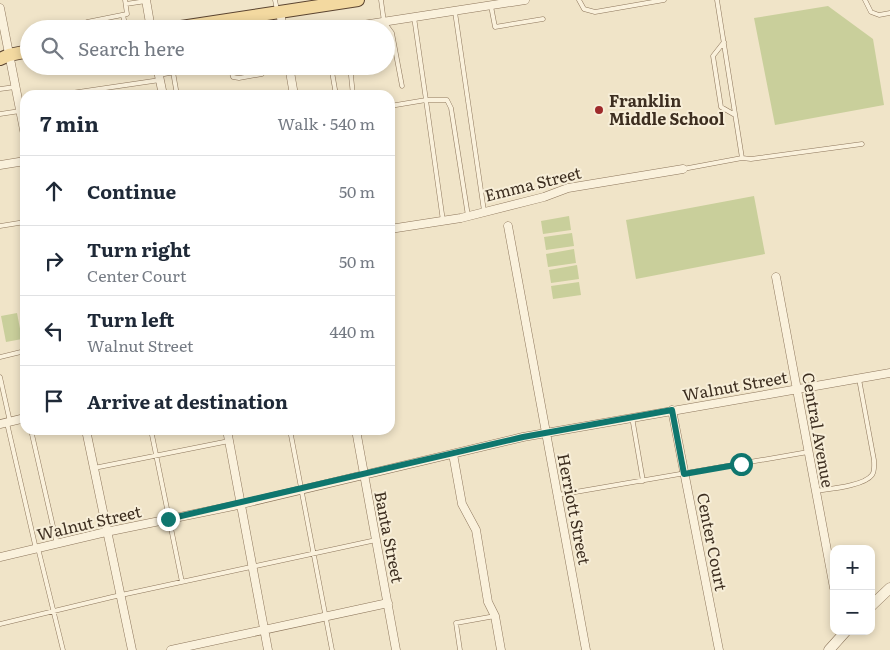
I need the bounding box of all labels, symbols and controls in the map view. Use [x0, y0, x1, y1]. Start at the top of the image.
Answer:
search box [20, 20, 395, 75]
icon: search [38, 34, 66, 62]
text: Search here [78, 34, 185, 62]
place label: Franklin Middle School [609, 88, 725, 130]
marker: Franklin Middle School [593, 104, 605, 116]
text: 7 min [40, 107, 99, 138]
text: Walk · 540 m [277, 111, 375, 135]
street label: Emma Street [482, 159, 584, 207]
icon: ahead [40, 177, 68, 205]
text: Continue [87, 177, 176, 205]
text: 50 m [339, 179, 375, 203]
text: Turn right [87, 235, 191, 263]
icon: right [40, 247, 68, 275]
text: 50 m [339, 249, 375, 273]
text: Center Court [87, 263, 186, 287]
text: Turn left [87, 305, 174, 333]
icon: left [40, 317, 68, 345]
text: 440 m [329, 319, 375, 343]
text: Walnut Street [87, 333, 193, 357]
street label: Walnut Street [680, 364, 790, 406]
street label: Central Avenue [797, 370, 841, 489]
icon: arrive [40, 387, 68, 415]
text: Arrive at destination [87, 387, 288, 415]
street label: Herriott Street [552, 451, 598, 567]
route start [730, 453, 753, 476]
street label: Banta Street [369, 489, 411, 585]
street label: Center Court [692, 491, 734, 593]
street label: Walnut Street [34, 498, 144, 546]
route end [157, 508, 180, 531]
map controls [830, 545, 875, 635]
button: + [830, 545, 875, 590]
button: − [830, 590, 875, 635]

